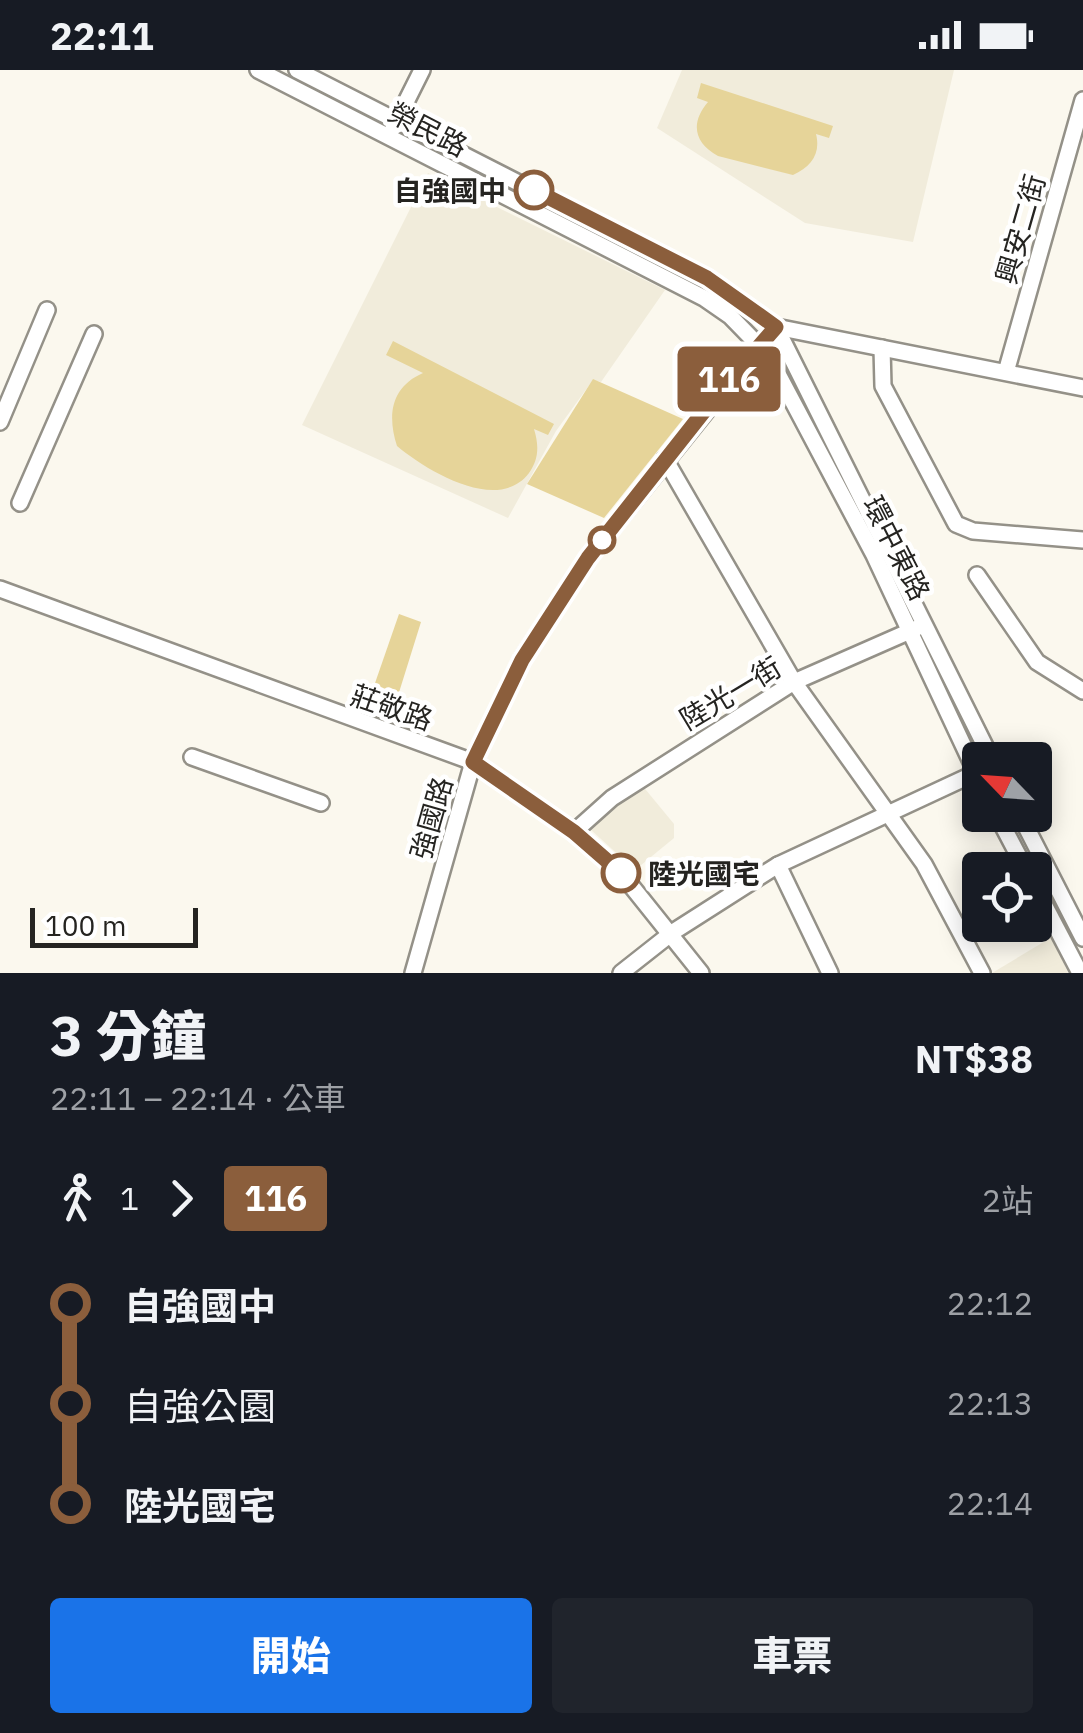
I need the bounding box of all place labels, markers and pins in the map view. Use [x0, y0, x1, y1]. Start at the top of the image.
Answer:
marker: 自強國中 [515, 171, 553, 209]
place label: 自強國中 [394, 172, 506, 209]
unlabelled marker [589, 527, 615, 553]
marker: 陸光國宅 [602, 854, 640, 892]
place label: 陸光國宅 [648, 855, 760, 892]

